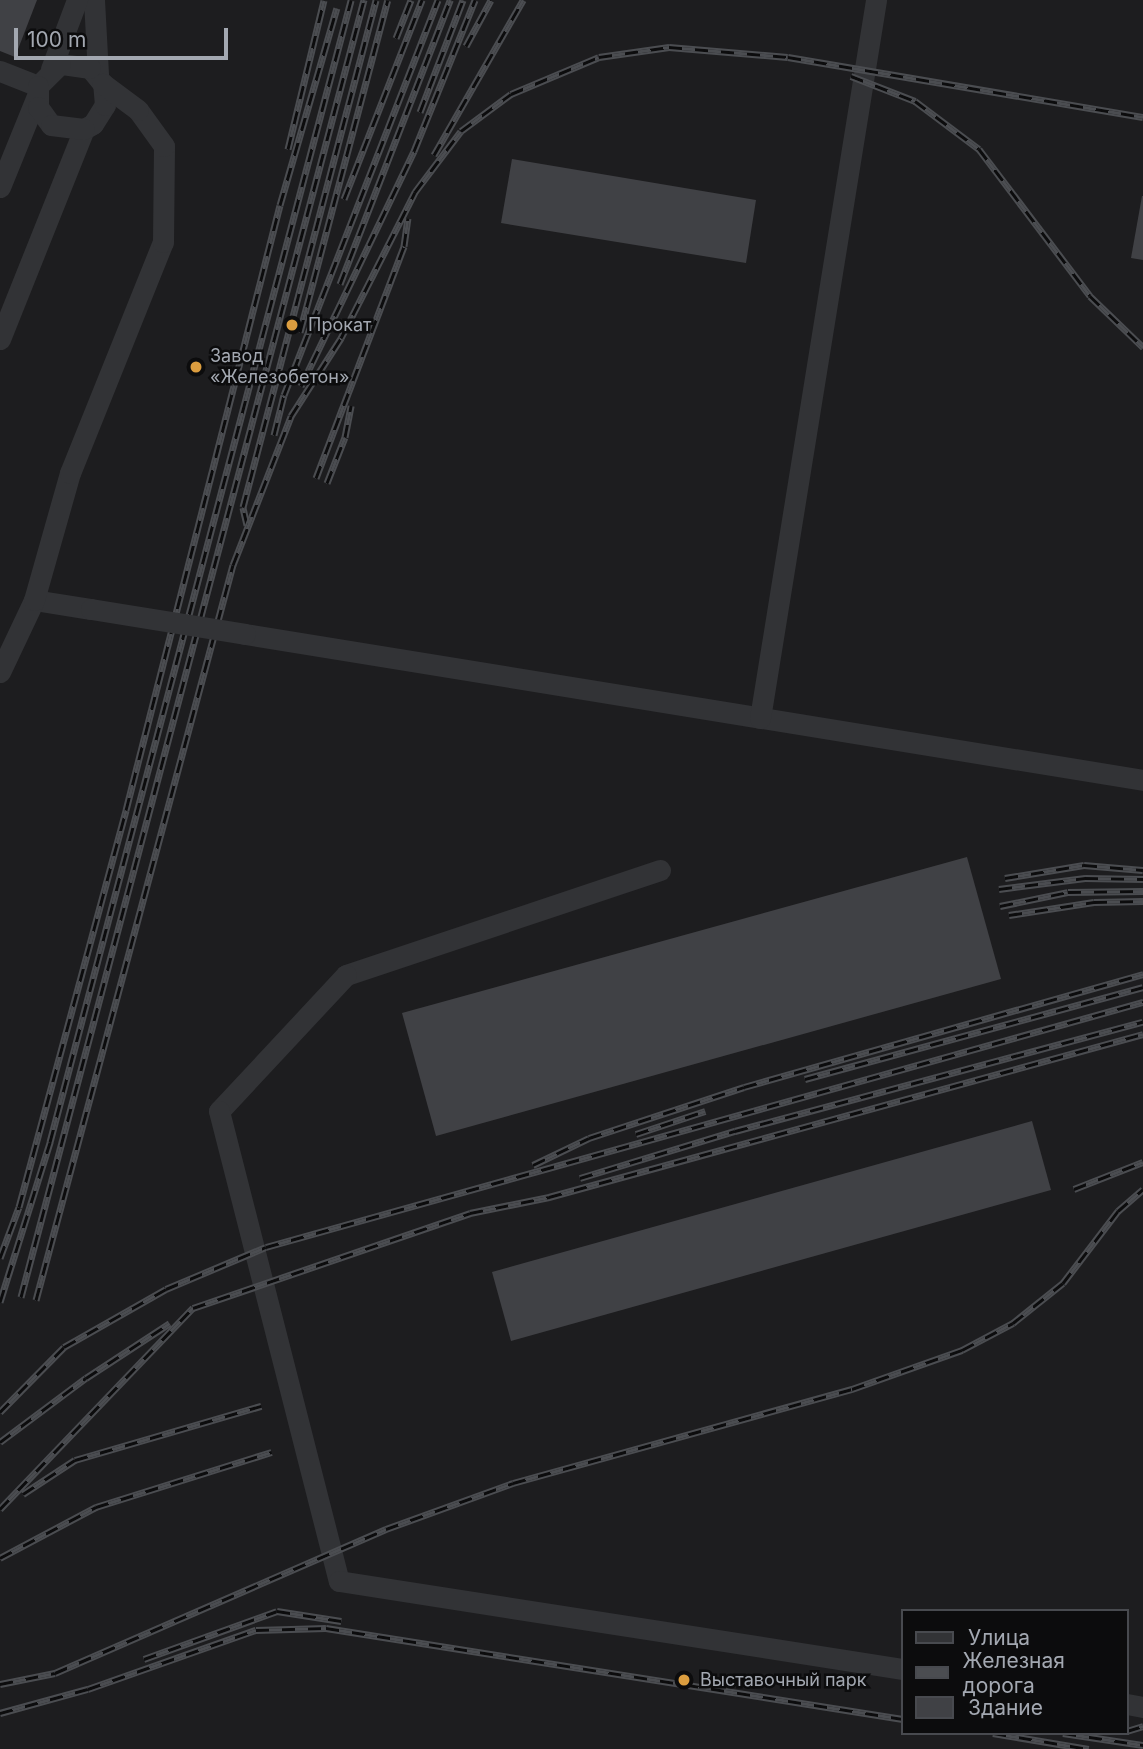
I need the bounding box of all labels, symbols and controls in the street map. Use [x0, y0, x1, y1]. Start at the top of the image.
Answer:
scale bar [18, 14, 231, 58]
text: 100 m [27, 27, 86, 52]
place label: Прокат [308, 314, 371, 336]
marker: Прокат [282, 315, 302, 335]
place label: Завод «Железобетон» [210, 346, 349, 388]
marker: Завод «Железобетон» [188, 359, 204, 375]
legend [902, 1609, 1129, 1735]
text: Улица [968, 1625, 1030, 1650]
text: Железная дорога [963, 1648, 1065, 1698]
place label: Выставочный парк [700, 1669, 866, 1691]
marker: Выставочный парк [674, 1670, 694, 1690]
text: Здание [968, 1695, 1043, 1720]

